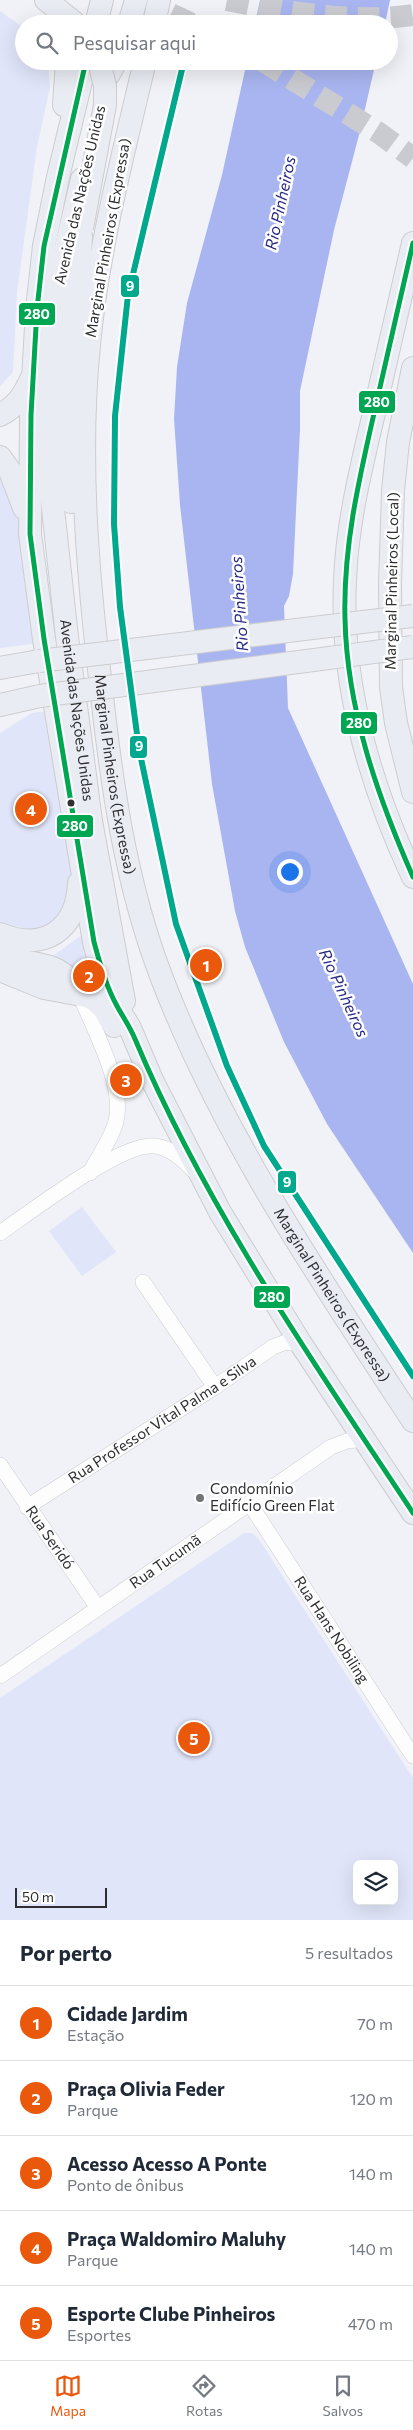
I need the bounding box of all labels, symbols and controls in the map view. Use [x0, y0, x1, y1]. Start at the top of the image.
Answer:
search box [15, 15, 398, 70]
icon: search [33, 29, 61, 57]
text: Pesquisar aqui [73, 31, 196, 54]
street label: Avenida das Nações Unidas [50, 103, 108, 286]
street label: Marginal Pinheiros (Expressa) [81, 137, 133, 339]
water label: Rio Pinheiros [260, 154, 299, 251]
line badge: 9 [120, 274, 140, 298]
text: 9 [126, 277, 135, 294]
line badge: 280 [18, 302, 56, 326]
text: 280 [24, 305, 50, 322]
line badge: 280 [358, 390, 396, 414]
text: 280 [364, 393, 390, 410]
street label: Marginal Pinheiros (Local) [380, 492, 402, 670]
water label: Rio Pinheiros [226, 556, 251, 652]
street label: Avenida das Nações Unidas [57, 618, 98, 802]
street label: Marginal Pinheiros (Expressa) [92, 673, 140, 876]
line badge: 280 [340, 711, 378, 735]
text: 280 [346, 714, 372, 731]
line badge: 9 [129, 735, 148, 759]
text: 9 [135, 737, 144, 754]
pin: 4 [15, 790, 47, 828]
unlabelled marker [66, 798, 76, 808]
line badge: 280 [56, 814, 94, 838]
text: 280 [62, 817, 88, 834]
your location [277, 859, 303, 885]
pin: 1 [190, 946, 222, 984]
water label: Rio Pinheiros [316, 946, 373, 1040]
pin: 2 [73, 957, 105, 995]
pin: 3 [110, 1061, 142, 1099]
line badge: 9 [277, 1170, 297, 1194]
text: 9 [283, 1173, 292, 1190]
street label: Marginal Pinheiros (Expressa) [271, 1204, 395, 1385]
line badge: 280 [253, 1285, 291, 1309]
text: 280 [259, 1288, 285, 1305]
street label: Rua Professor Vital Palma e Silva [64, 1351, 259, 1486]
place label: Condomínio Edifício Green Flat [210, 1479, 335, 1514]
marker: Condomínio Edifício Green Flat [194, 1492, 206, 1504]
street label: Rua Seridó [22, 1502, 79, 1572]
street label: Rua Tucumã [126, 1530, 204, 1592]
street label: Rua Hans Nobiling [291, 1572, 374, 1686]
pin: 5 [178, 1719, 210, 1757]
map controls [353, 1860, 398, 1905]
button: layers [353, 1860, 398, 1905]
scale bar [15, 1885, 108, 1908]
text: 50 m [22, 1888, 54, 1905]
text: Por perto [20, 1940, 112, 1965]
text: 5 resultados [305, 1943, 393, 1962]
text: Cidade Jardim [67, 2002, 188, 2025]
text: 1 [32, 2014, 40, 2033]
text: 70 m [357, 2014, 393, 2033]
text: Estação [67, 2025, 124, 2044]
text: Praça Olivia Feder [67, 2077, 225, 2100]
text: 2 [31, 2089, 41, 2108]
text: 120 m [350, 2089, 393, 2108]
text: Parque [67, 2100, 118, 2119]
text: Acesso Acesso A Ponte [67, 2152, 267, 2175]
text: 3 [31, 2164, 41, 2183]
text: 140 m [349, 2164, 393, 2183]
text: Ponto de ônibus [67, 2175, 184, 2194]
text: Praça Waldomiro Maluhy [67, 2227, 286, 2250]
text: 4 [31, 2239, 41, 2258]
text: 140 m [349, 2239, 393, 2258]
text: Parque [67, 2250, 118, 2269]
text: Esporte Clube Pinheiros [67, 2302, 275, 2325]
text: 5 [31, 2314, 41, 2333]
text: 470 m [348, 2314, 393, 2333]
text: Esportes [67, 2325, 131, 2344]
tab: Mapa [50, 2372, 86, 2419]
tab: Rotas [186, 2372, 223, 2419]
tab: Salvos [322, 2372, 363, 2419]

